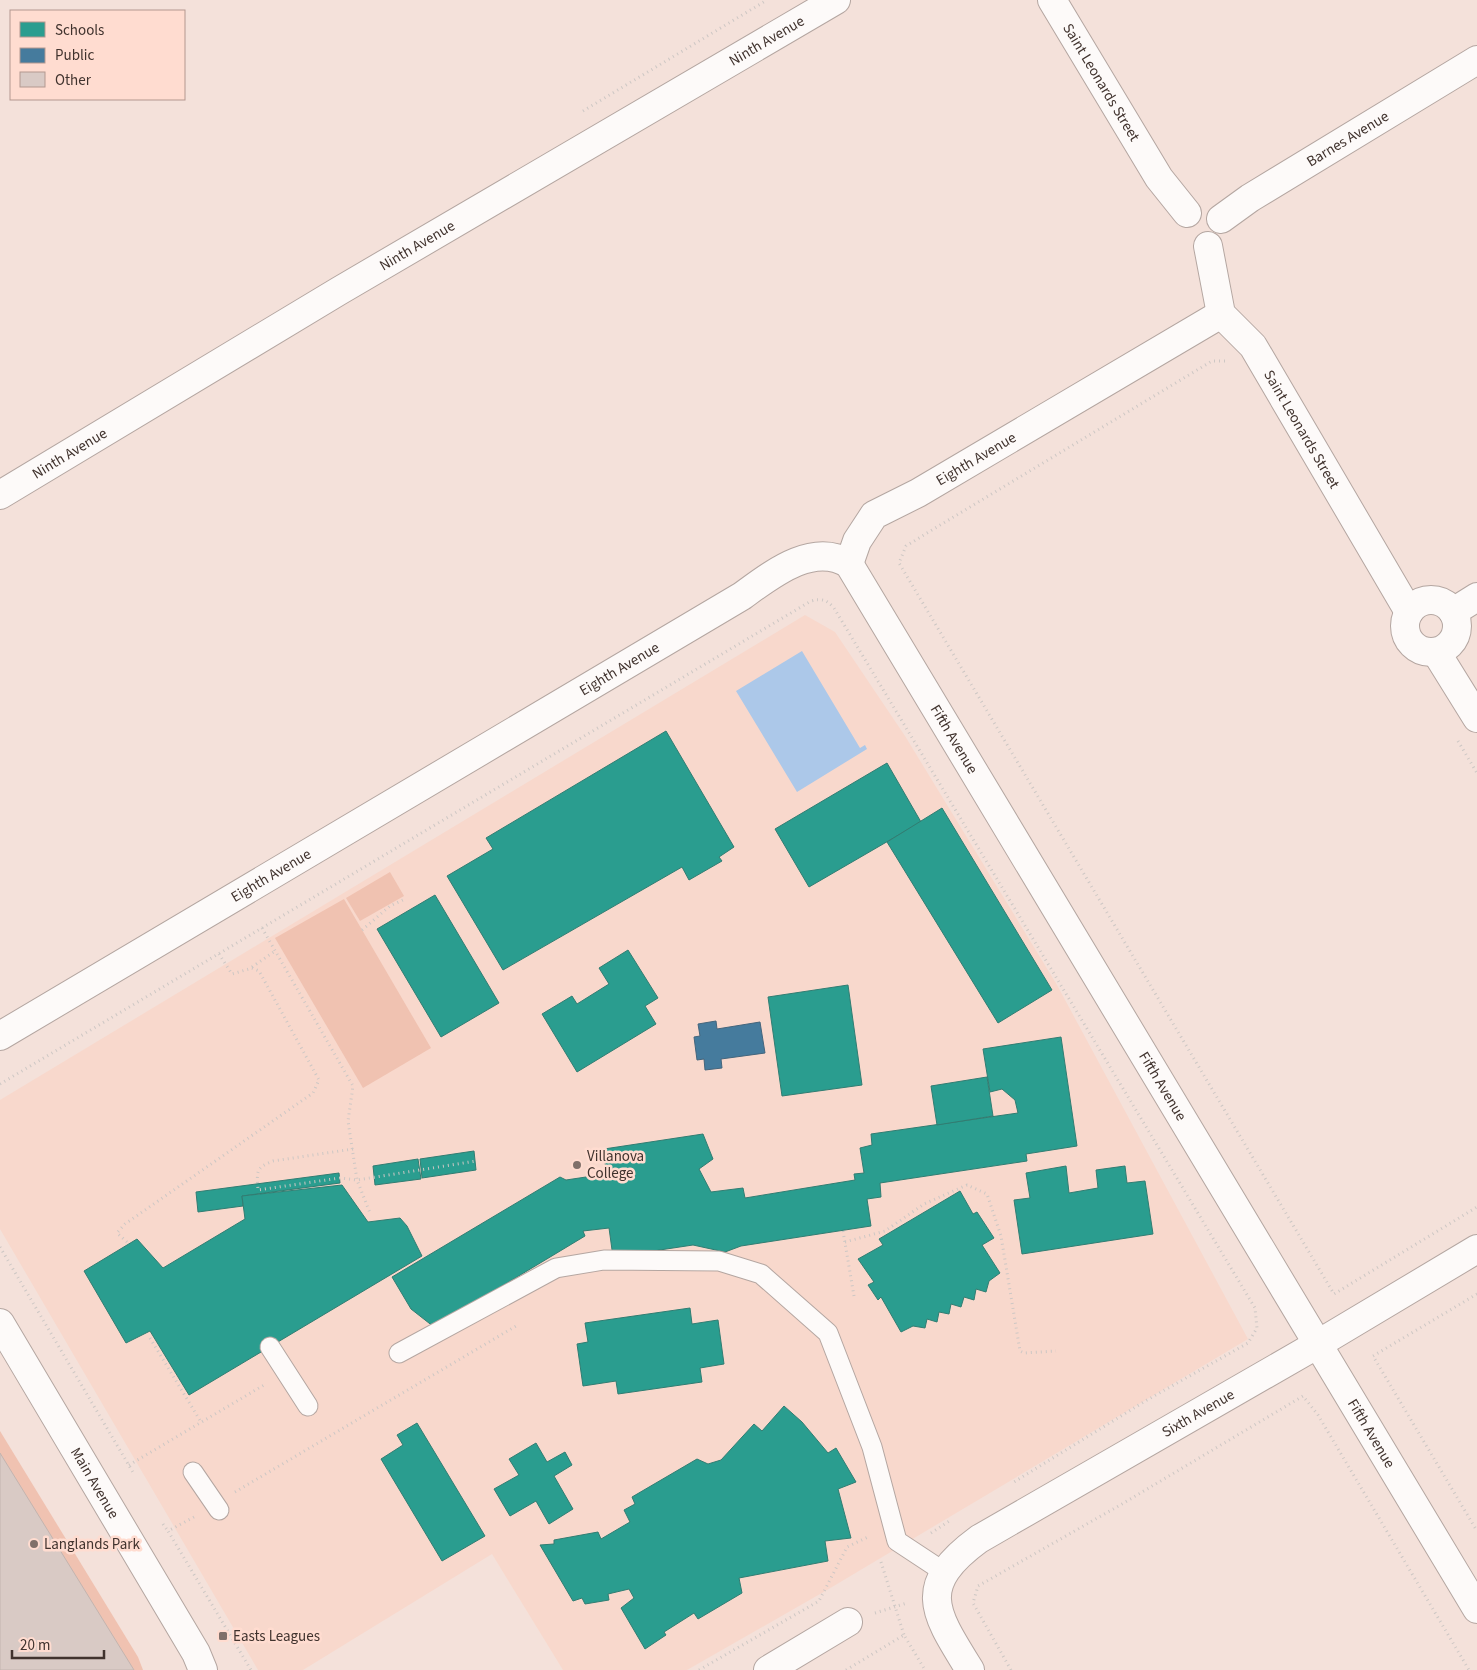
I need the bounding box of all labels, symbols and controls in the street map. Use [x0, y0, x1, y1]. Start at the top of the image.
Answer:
legend [10, 10, 185, 100]
street label: Ninth Avenue [725, 10, 808, 71]
street label: Saint Leonards Street [1058, 19, 1145, 145]
text: Schools [55, 20, 104, 41]
text: Public [55, 45, 94, 66]
text: Other [55, 70, 92, 91]
street label: Barnes Avenue [1302, 106, 1393, 172]
street label: Ninth Avenue [375, 215, 459, 276]
street label: Saint Leonards Street [1259, 366, 1345, 493]
street label: Ninth Avenue [28, 423, 111, 484]
street label: Eighth Avenue [932, 427, 1020, 491]
street label: Eighth Avenue [575, 637, 663, 701]
street label: Fifth Avenue [925, 700, 983, 778]
street label: Eighth Avenue [227, 843, 315, 907]
street label: Fifth Avenue [1134, 1048, 1192, 1125]
place label: Villanova College [587, 1146, 644, 1184]
marker: Villanova College [571, 1159, 583, 1171]
street label: Sixth Avenue [1158, 1384, 1238, 1442]
street label: Fifth Avenue [1342, 1395, 1400, 1472]
street label: Main Avenue [66, 1443, 124, 1523]
place label: Langlands Park [44, 1534, 140, 1555]
marker: Langlands Park [28, 1538, 40, 1550]
place label: Easts Leagues [233, 1626, 320, 1647]
scale bar [12, 1628, 105, 1660]
marker: Easts Leagues [217, 1630, 229, 1642]
text: 20 m [20, 1635, 50, 1656]

